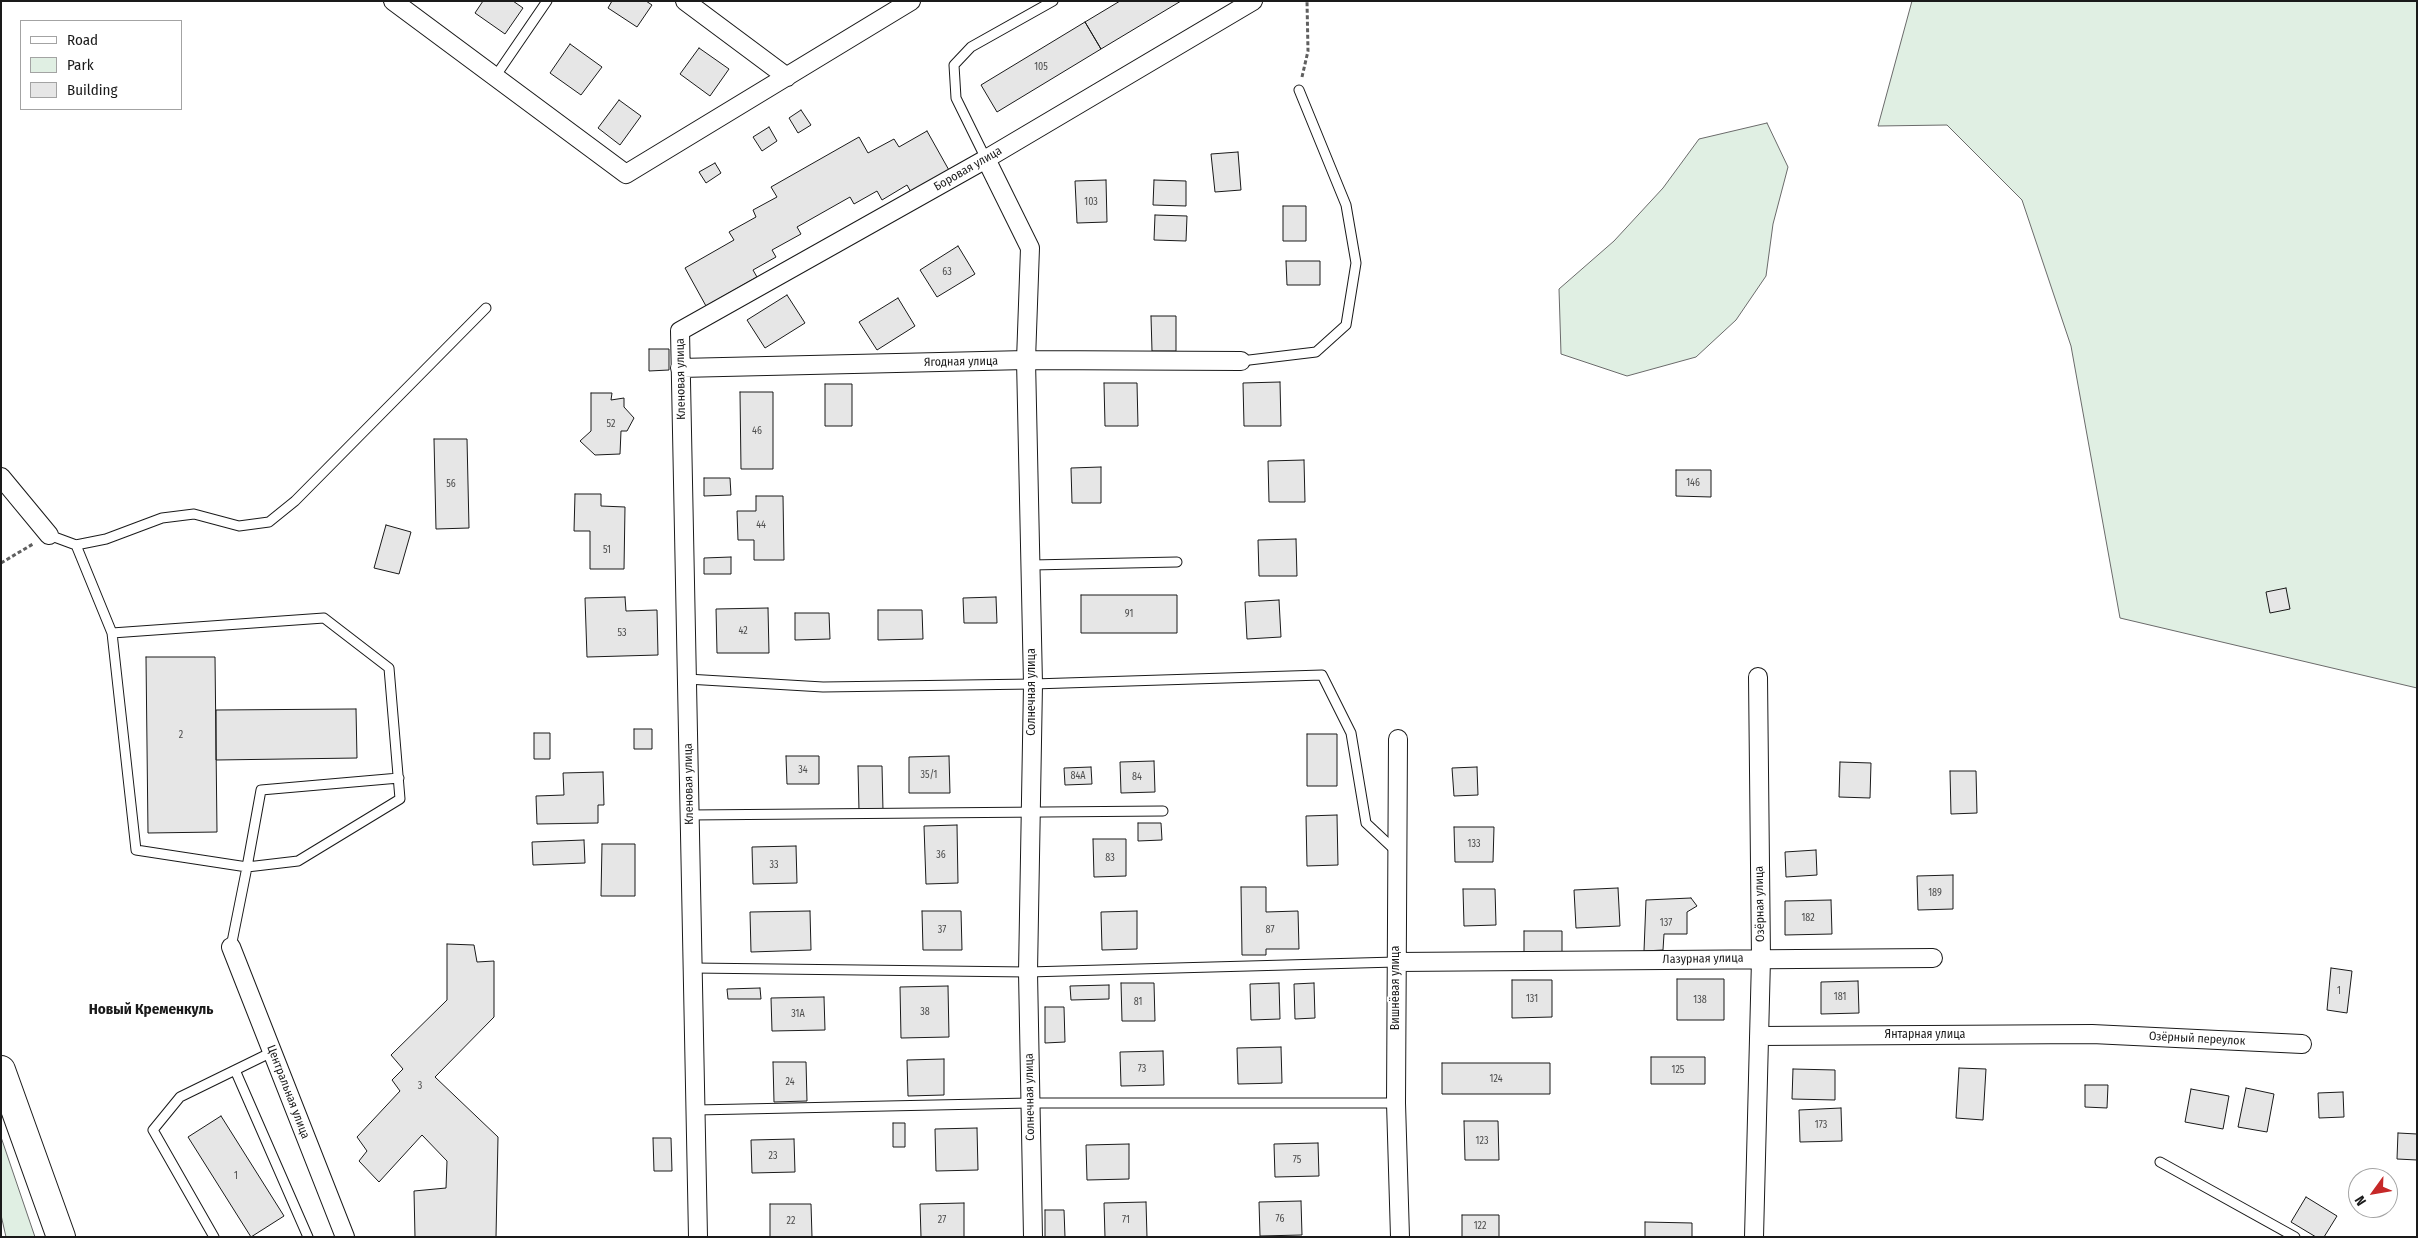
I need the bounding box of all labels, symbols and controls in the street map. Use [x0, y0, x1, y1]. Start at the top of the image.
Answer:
legend [20, 20, 182, 110]
text: Road [67, 31, 98, 49]
text: Park [67, 56, 94, 74]
house number: 105 [1034, 61, 1048, 73]
text: Building [67, 81, 118, 99]
street label: Боровая улица [932, 144, 1004, 194]
house number: 103 [1084, 196, 1098, 208]
house number: 63 [942, 266, 952, 278]
street label: Кленовая улица [673, 338, 689, 420]
street label: Ягодная улица [924, 354, 998, 370]
house number: 52 [607, 418, 615, 430]
house number: 46 [752, 425, 762, 437]
house number: 146 [1686, 477, 1700, 489]
house number: 56 [446, 478, 456, 490]
house number: 44 [756, 519, 766, 531]
house number: 51 [603, 544, 611, 556]
house number: 91 [1125, 608, 1133, 620]
house number: 42 [738, 625, 748, 637]
house number: 53 [617, 627, 627, 639]
street label: Солнечная улица [1025, 648, 1039, 736]
house number: 2 [179, 729, 183, 741]
street label: Кленовая улица [681, 743, 697, 825]
house number: 34 [798, 764, 808, 776]
house number: 35/1 [921, 769, 937, 781]
house number: 84А [1070, 770, 1086, 782]
house number: 84 [1132, 771, 1142, 783]
house number: 133 [1468, 838, 1480, 850]
house number: 36 [936, 849, 946, 861]
house number: 83 [1105, 852, 1115, 864]
house number: 33 [769, 859, 779, 871]
street label: Озёрная улица [1752, 866, 1768, 942]
house number: 189 [1928, 887, 1942, 899]
house number: 182 [1801, 912, 1815, 924]
house number: 137 [1660, 917, 1672, 929]
house number: 37 [938, 924, 946, 936]
house number: 87 [1266, 924, 1274, 936]
street label: Вишнёвая улица [1389, 946, 1403, 1030]
street label: Лазурная улица [1662, 951, 1744, 967]
house number: 1 [2337, 985, 2341, 997]
house number: 181 [1834, 991, 1846, 1003]
house number: 131 [1526, 993, 1538, 1005]
house number: 138 [1693, 994, 1707, 1006]
house number: 81 [1134, 996, 1142, 1008]
district label: Новый Кременкуль [89, 1001, 213, 1019]
house number: 38 [920, 1006, 930, 1018]
house number: 31А [791, 1008, 805, 1020]
street label: Янтарная улица [1885, 1028, 1965, 1042]
street label: Озёрный переулок [2148, 1029, 2246, 1049]
street label: Центральная улица [263, 1043, 313, 1141]
street label: Солнечная улица [1022, 1053, 1038, 1141]
house number: 73 [1138, 1063, 1146, 1075]
house number: 125 [1672, 1064, 1684, 1076]
house number: 124 [1490, 1073, 1502, 1085]
house number: 24 [785, 1076, 795, 1088]
house number: 3 [418, 1080, 422, 1092]
house number: 173 [1815, 1119, 1827, 1131]
house number: 123 [1476, 1135, 1488, 1147]
house number: 23 [769, 1150, 777, 1162]
house number: 75 [1293, 1154, 1301, 1166]
north arrow [2348, 1168, 2398, 1218]
house number: 1 [234, 1170, 238, 1182]
text: N [2351, 1193, 2370, 1209]
house number: 76 [1276, 1213, 1284, 1225]
house number: 27 [938, 1214, 946, 1226]
house number: 71 [1122, 1214, 1130, 1226]
house number: 22 [787, 1215, 795, 1227]
house number: 122 [1474, 1220, 1486, 1232]

